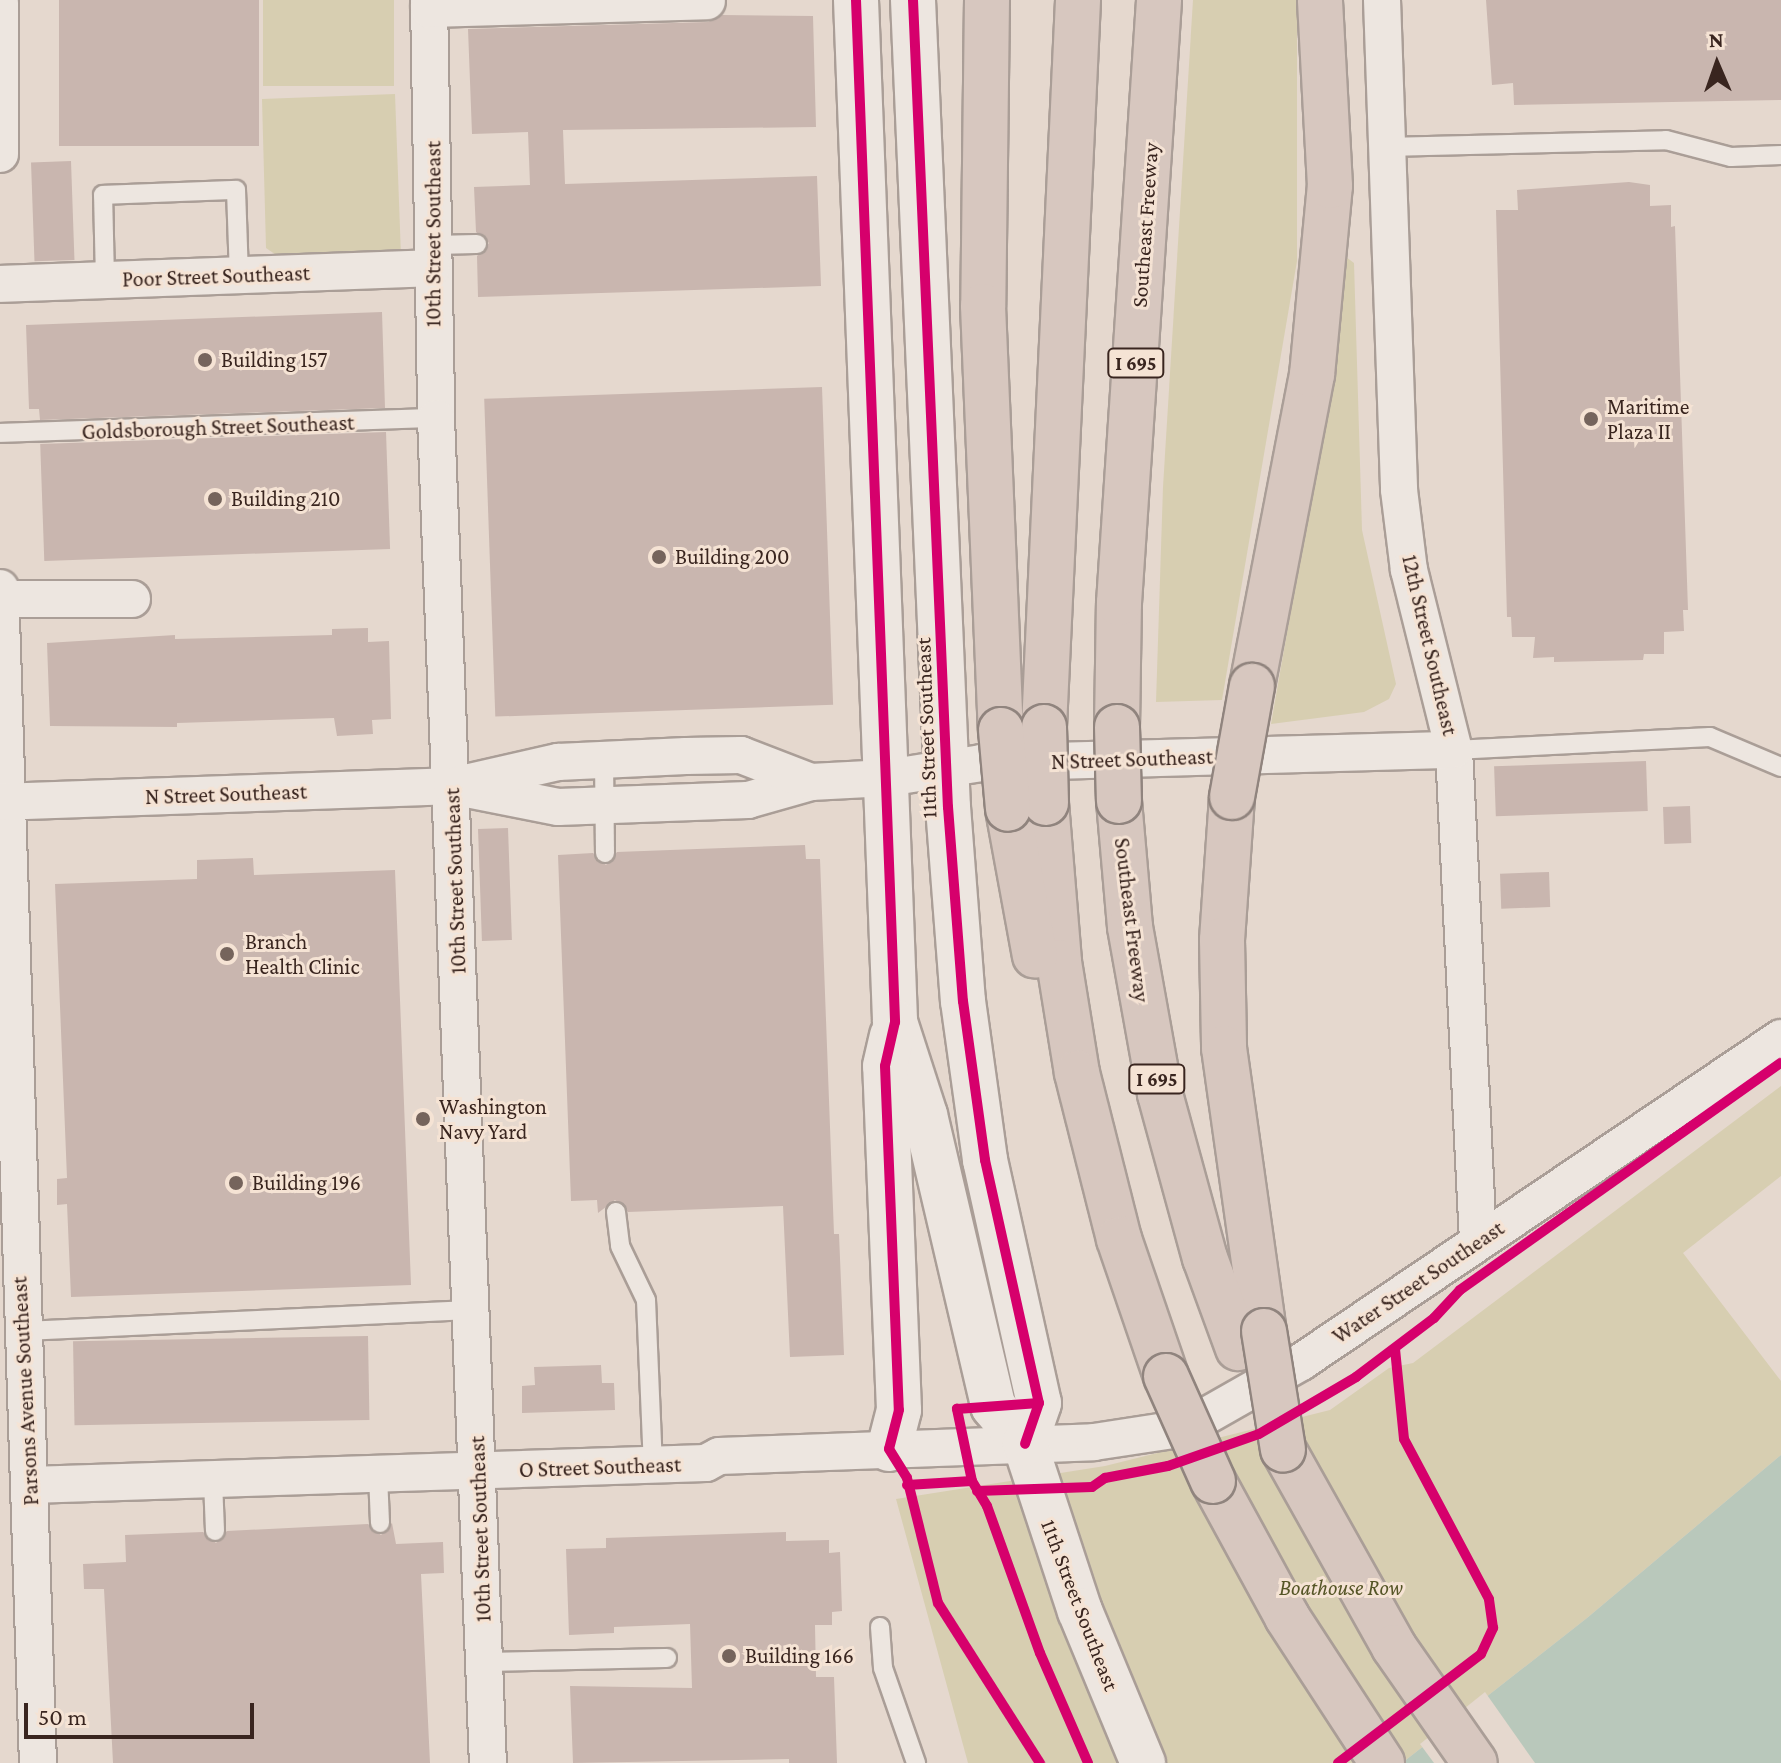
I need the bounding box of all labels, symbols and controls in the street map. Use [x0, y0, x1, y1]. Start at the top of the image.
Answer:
north arrow [1677, 24, 1757, 104]
text: N [1708, 27, 1724, 52]
street label: 10th Street Southeast [420, 141, 446, 327]
street label: Southeast Freeway [1126, 142, 1164, 308]
street label: Poor Street Southeast [122, 260, 310, 292]
place label: Building 157 [221, 347, 327, 373]
road number: I 695 [1106, 347, 1166, 379]
marker: Building 157 [196, 351, 214, 369]
place label: Maritime Plaza II [1607, 393, 1689, 444]
street label: Goldsborough Street Southeast [81, 409, 355, 445]
marker: Maritime Plaza II [1582, 410, 1600, 428]
place label: Building 210 [231, 486, 340, 512]
marker: Building 210 [206, 490, 224, 508]
place label: Building 200 [675, 544, 790, 570]
marker: Building 200 [650, 548, 668, 566]
street label: 12th Street Southeast [1396, 552, 1464, 738]
street label: 11th Street Southeast [910, 637, 942, 819]
street label: N Street Southeast [1051, 743, 1213, 775]
street label: N Street Southeast [145, 778, 307, 810]
street label: 10th Street Southeast [439, 787, 471, 975]
street label: Southeast Freeway [1109, 836, 1155, 1004]
place label: Branch Health Clinic [245, 928, 360, 980]
marker: Branch Health Clinic [216, 943, 238, 965]
road number: I 695 [1127, 1063, 1187, 1095]
place label: Washington Navy Yard [439, 1093, 547, 1144]
marker: Washington Navy Yard [414, 1110, 432, 1128]
place label: Building 196 [252, 1170, 361, 1196]
marker: Building 196 [227, 1174, 245, 1192]
street label: Water Street Southeast [1327, 1215, 1509, 1349]
street label: Parsons Avenue Southeast [6, 1276, 44, 1506]
street label: 10th Street Southeast [464, 1435, 496, 1623]
street label: O Street Southeast [518, 1451, 682, 1483]
street label: 11th Street Southeast [1035, 1516, 1125, 1694]
park label: Boathouse Row [1279, 1575, 1403, 1601]
place label: Building 166 [745, 1643, 854, 1669]
marker: Building 166 [720, 1647, 738, 1665]
scale bar [28, 1687, 258, 1737]
text: 50 m [38, 1703, 87, 1730]

